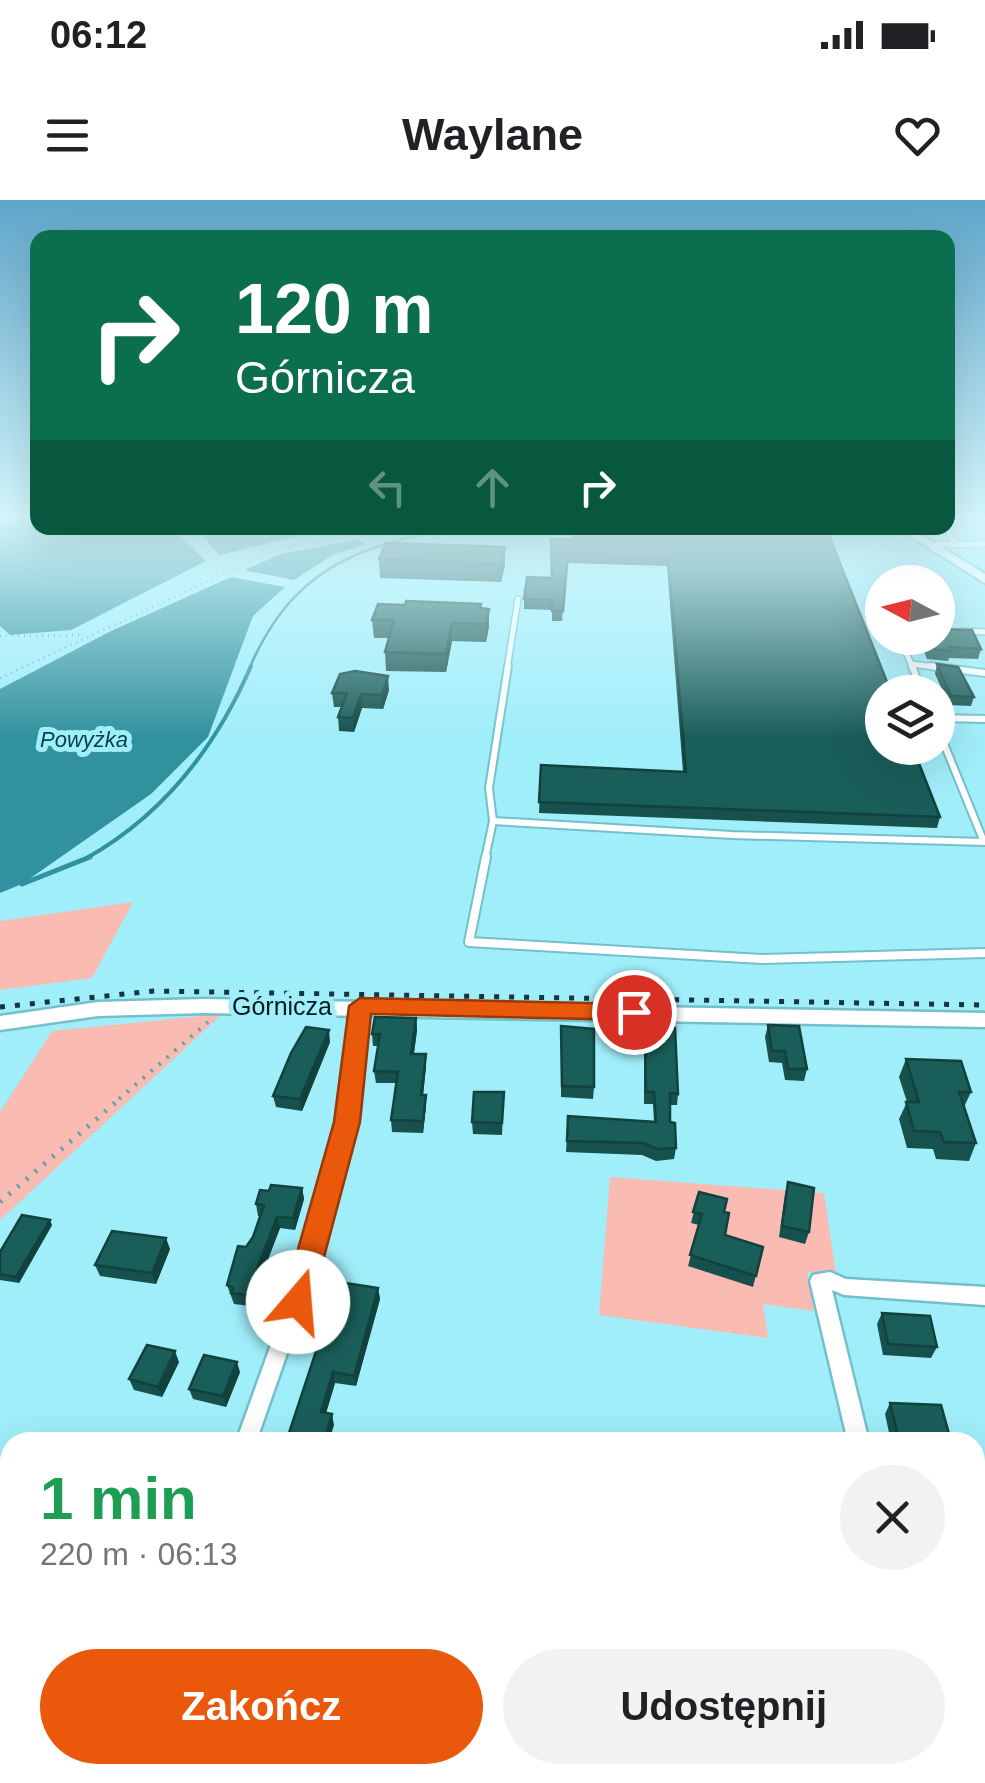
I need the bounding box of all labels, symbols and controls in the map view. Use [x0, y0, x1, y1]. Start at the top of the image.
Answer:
text: 06:12 [50, 14, 147, 56]
icon: menu [40, 108, 95, 163]
icon: heart [890, 108, 945, 163]
text: Waylane [402, 109, 583, 160]
icon: right [70, 270, 200, 400]
text: 120 m [235, 270, 433, 348]
text: Górnicza [235, 352, 415, 403]
icon: left [360, 460, 415, 515]
icon: ahead [465, 460, 520, 515]
icon: right [570, 460, 625, 515]
north arrow [865, 565, 955, 655]
map controls [865, 565, 955, 765]
button: layers [865, 675, 955, 765]
water label: Powyżka [40, 727, 128, 752]
pin [592, 970, 677, 1055]
icon: arrive [607, 985, 662, 1040]
street label: Górnicza [232, 992, 332, 1020]
position arrow [246, 1250, 350, 1354]
text: 1 min [40, 1465, 197, 1532]
button: close [840, 1465, 945, 1570]
text: 220 m · 06:13 [40, 1536, 237, 1572]
button: Zakończ [40, 1649, 483, 1764]
button: Udostępnij [503, 1649, 945, 1764]

